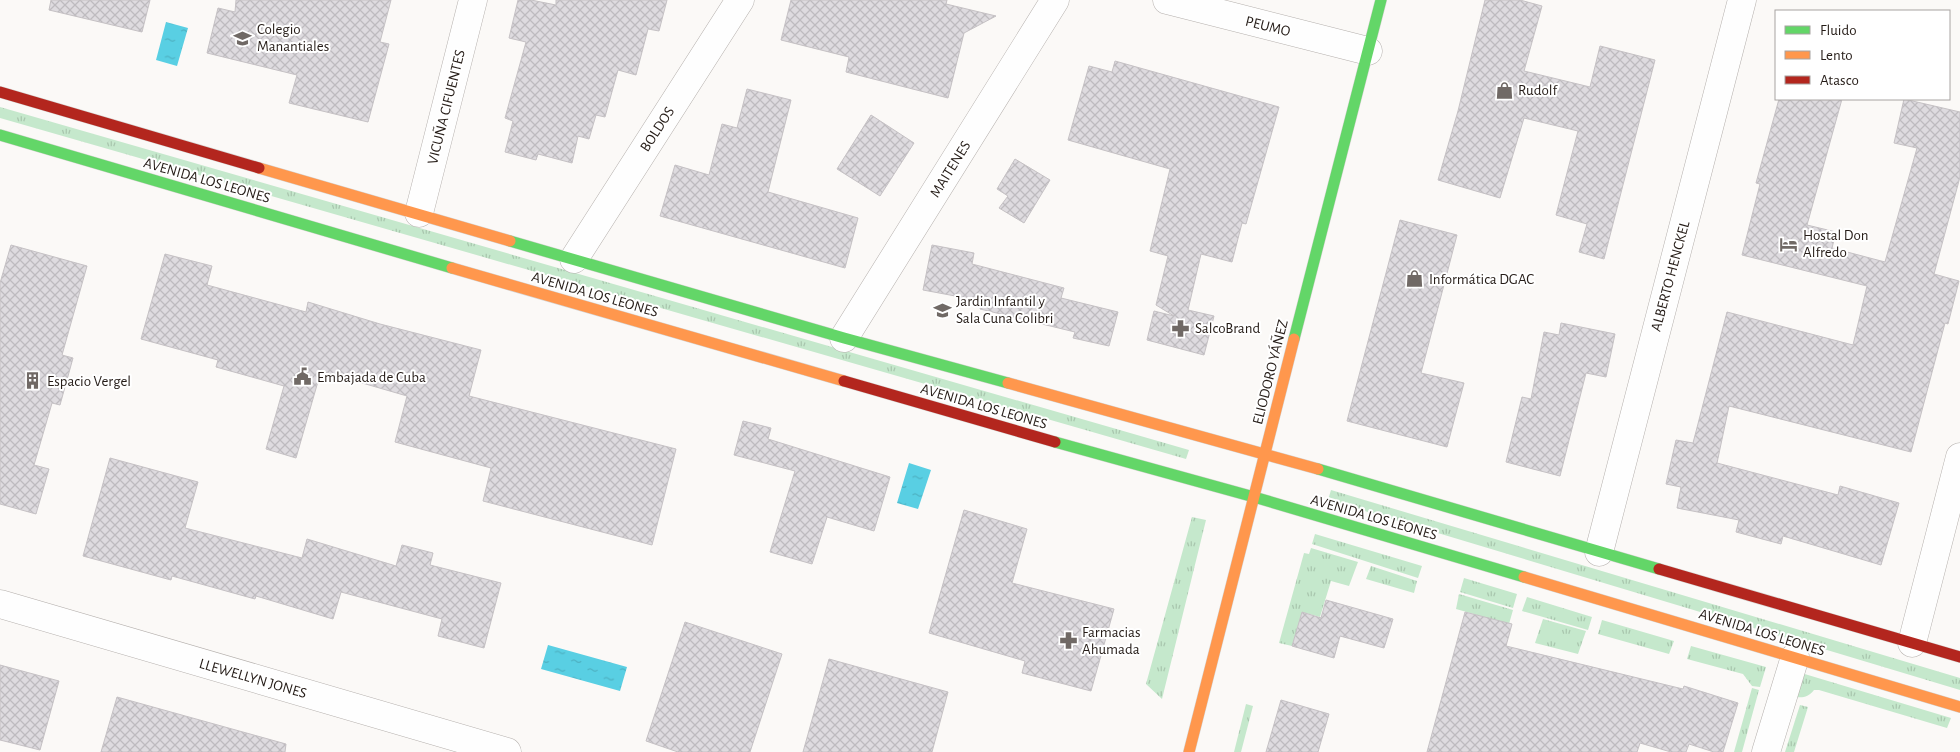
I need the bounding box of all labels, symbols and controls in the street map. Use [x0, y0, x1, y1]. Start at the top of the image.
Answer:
legend [1775, 10, 1950, 100]
street label: PEUMO [1244, 14, 1292, 39]
place label: Colegio Manantiales [257, 22, 329, 54]
text: Fluido [1820, 23, 1857, 38]
school or university icon: Colegio Manantiales [233, 28, 253, 48]
street label: VICUÑA CIFUENTES [424, 48, 468, 166]
text: Lento [1820, 48, 1853, 63]
text: Atasco [1820, 73, 1859, 88]
shop icon: Rudolf [1494, 80, 1514, 100]
place label: Rudolf [1518, 83, 1559, 98]
street label: BOLDOS [637, 104, 677, 154]
street label: MAITENES [927, 138, 974, 200]
street label: AVENIDA LOS LEONES [142, 155, 272, 206]
street label: ALBERTO HENCKEL [1649, 219, 1693, 333]
place label: Hostal Don Alfredo [1803, 228, 1868, 260]
hotel icon: Hostal Don Alfredo [1779, 234, 1799, 254]
street label: AVENIDA LOS LEONES [530, 269, 660, 320]
shop icon: Informática DGAC [1405, 269, 1425, 289]
place label: Informática DGAC [1429, 272, 1534, 287]
place label: Jardin Infantil y Sala Cuna Colibri [956, 294, 1053, 326]
school or university icon: Jardin Infantil y Sala Cuna Colibri [932, 300, 952, 320]
pharmacy icon: SalcoBrand [1171, 318, 1191, 338]
street label: ELIODORO YÁÑEZ [1248, 318, 1291, 426]
place label: SalcoBrand [1195, 321, 1260, 336]
public building icon: Embajada de Cuba [293, 367, 313, 387]
place label: Embajada de Cuba [317, 370, 426, 385]
building icon: Espacio Vergel [23, 371, 43, 391]
place label: Espacio Vergel [47, 374, 131, 389]
street label: AVENIDA LOS LEONES [919, 381, 1049, 432]
street label: AVENIDA LOS LEONES [1309, 492, 1439, 543]
street label: AVENIDA LOS LEONES [1697, 606, 1827, 659]
place label: Farmacias Ahumada [1082, 625, 1141, 657]
pharmacy icon: Farmacias Ahumada [1058, 631, 1078, 651]
street label: LLEWELLYN JONES [197, 656, 308, 701]

